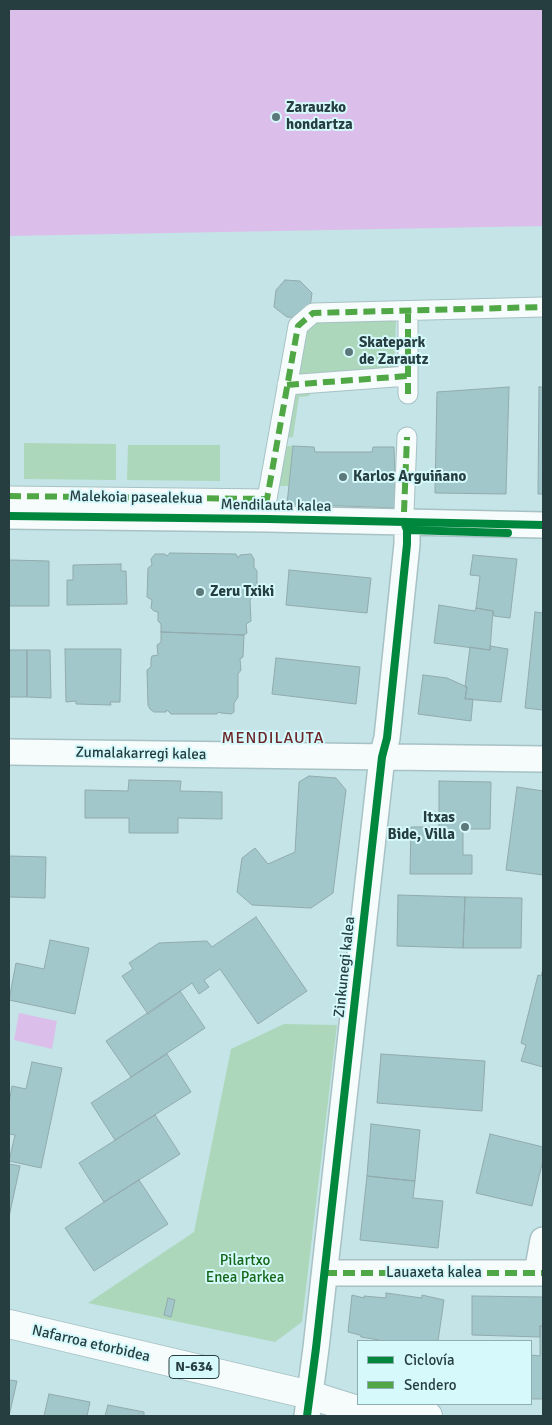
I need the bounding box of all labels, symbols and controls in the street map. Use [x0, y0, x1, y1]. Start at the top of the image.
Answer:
place label: Zarauzko hondartza [286, 99, 353, 134]
marker: Zarauzko hondartza [270, 111, 282, 123]
place label: Skatepark de Zarautz [359, 334, 428, 369]
marker: Skatepark de Zarautz [343, 346, 355, 358]
place label: Karlos Arguiñano [353, 468, 466, 486]
marker: Karlos Arguiñano [337, 471, 349, 483]
street label: Malekoia pasealekua [69, 488, 203, 508]
street label: Mendilauta kalea [221, 496, 331, 516]
place label: Zeru Txiki [210, 583, 274, 601]
marker: Zeru Txiki [194, 586, 206, 598]
district label: MENDILAUTA [220, 729, 326, 749]
street label: Zumalakarregi kalea [75, 744, 207, 764]
place label: Itxas Bide, Villa [388, 809, 455, 844]
marker: Itxas Bide, Villa [459, 821, 471, 833]
street label: Zinkunegi kalea [331, 916, 359, 1018]
park label: Pilartxo Enea Parkea [206, 1252, 284, 1287]
street label: Lauaxeta kalea [386, 1264, 482, 1282]
street label: Nafarroa etorbidea [30, 1322, 152, 1366]
legend [357, 1340, 532, 1405]
text: Ciclovía [404, 1351, 455, 1369]
road number: N-634 [169, 1355, 219, 1378]
text: Sendero [404, 1376, 457, 1394]

